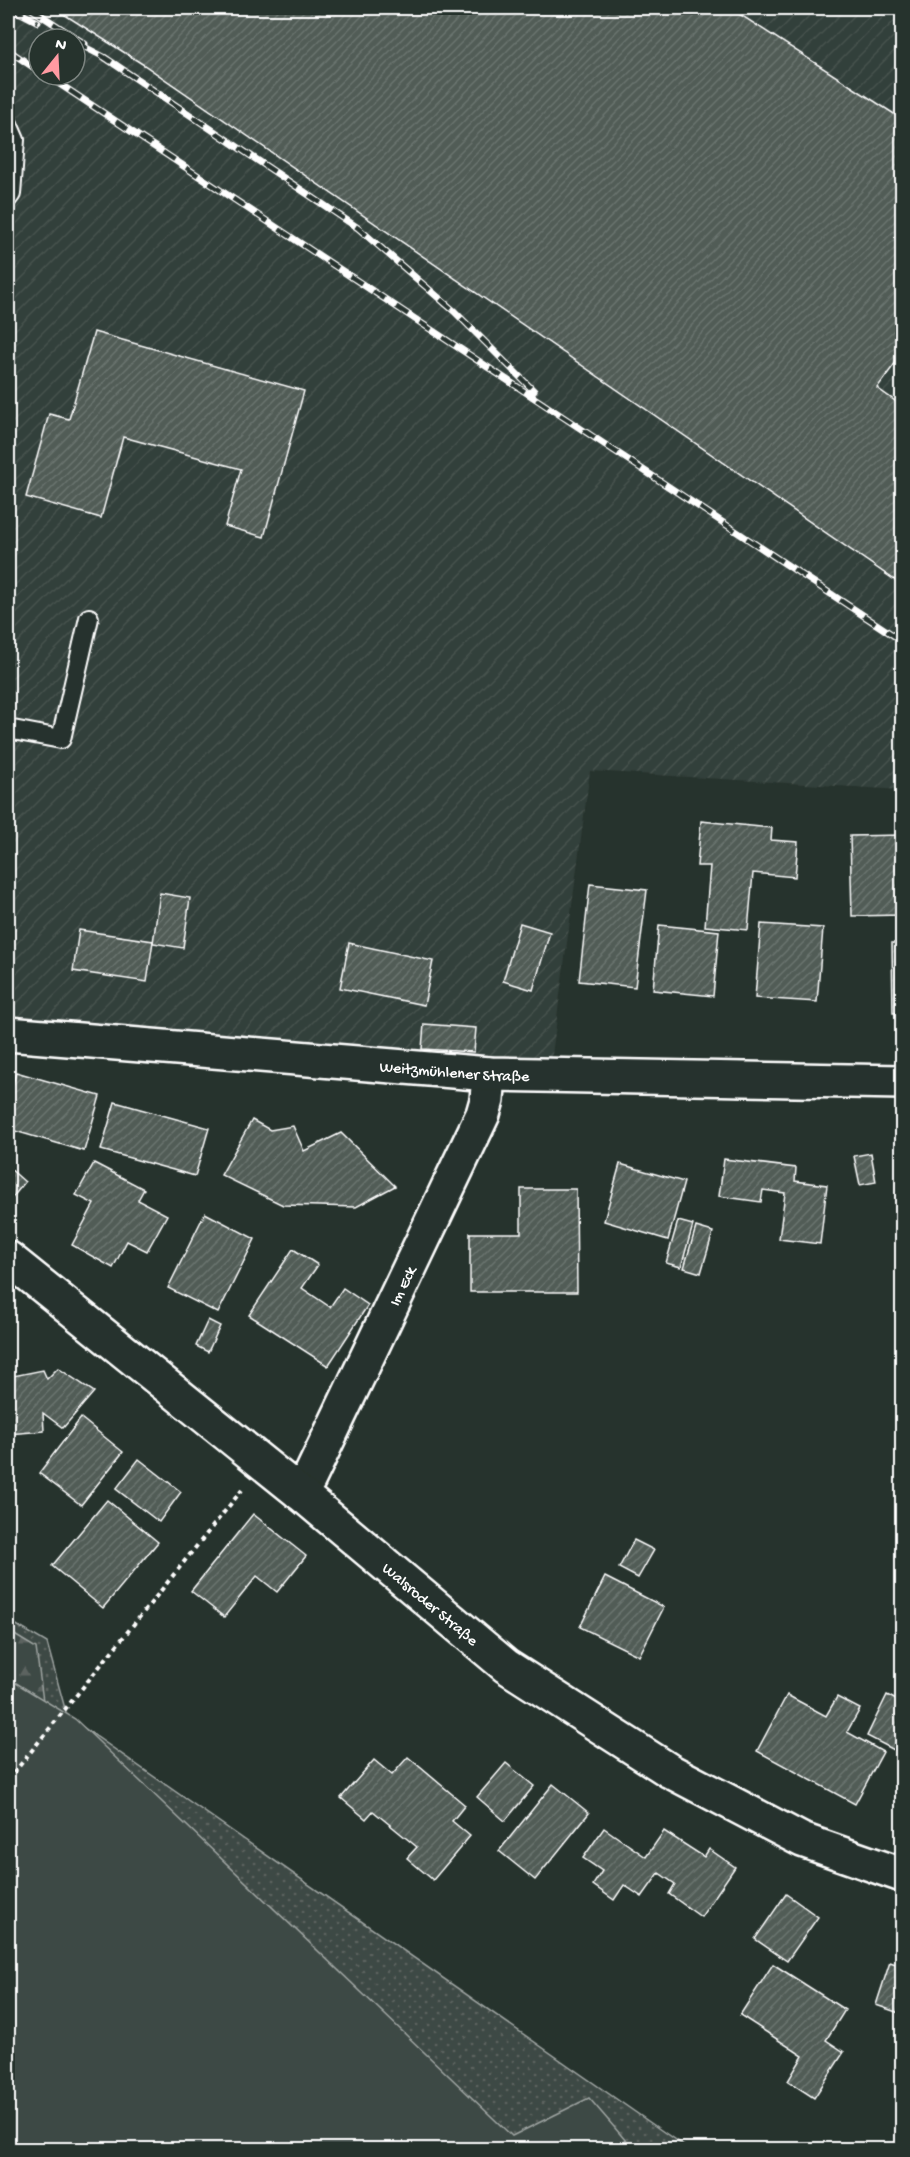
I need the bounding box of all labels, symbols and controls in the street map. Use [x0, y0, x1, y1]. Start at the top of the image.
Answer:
north arrow [27, 27, 87, 87]
text: N [53, 35, 69, 57]
street label: Weitzmühlener Straße [379, 1059, 530, 1088]
street label: Im Eck [387, 1262, 423, 1310]
street label: Walsroder Straße [377, 1560, 481, 1652]

